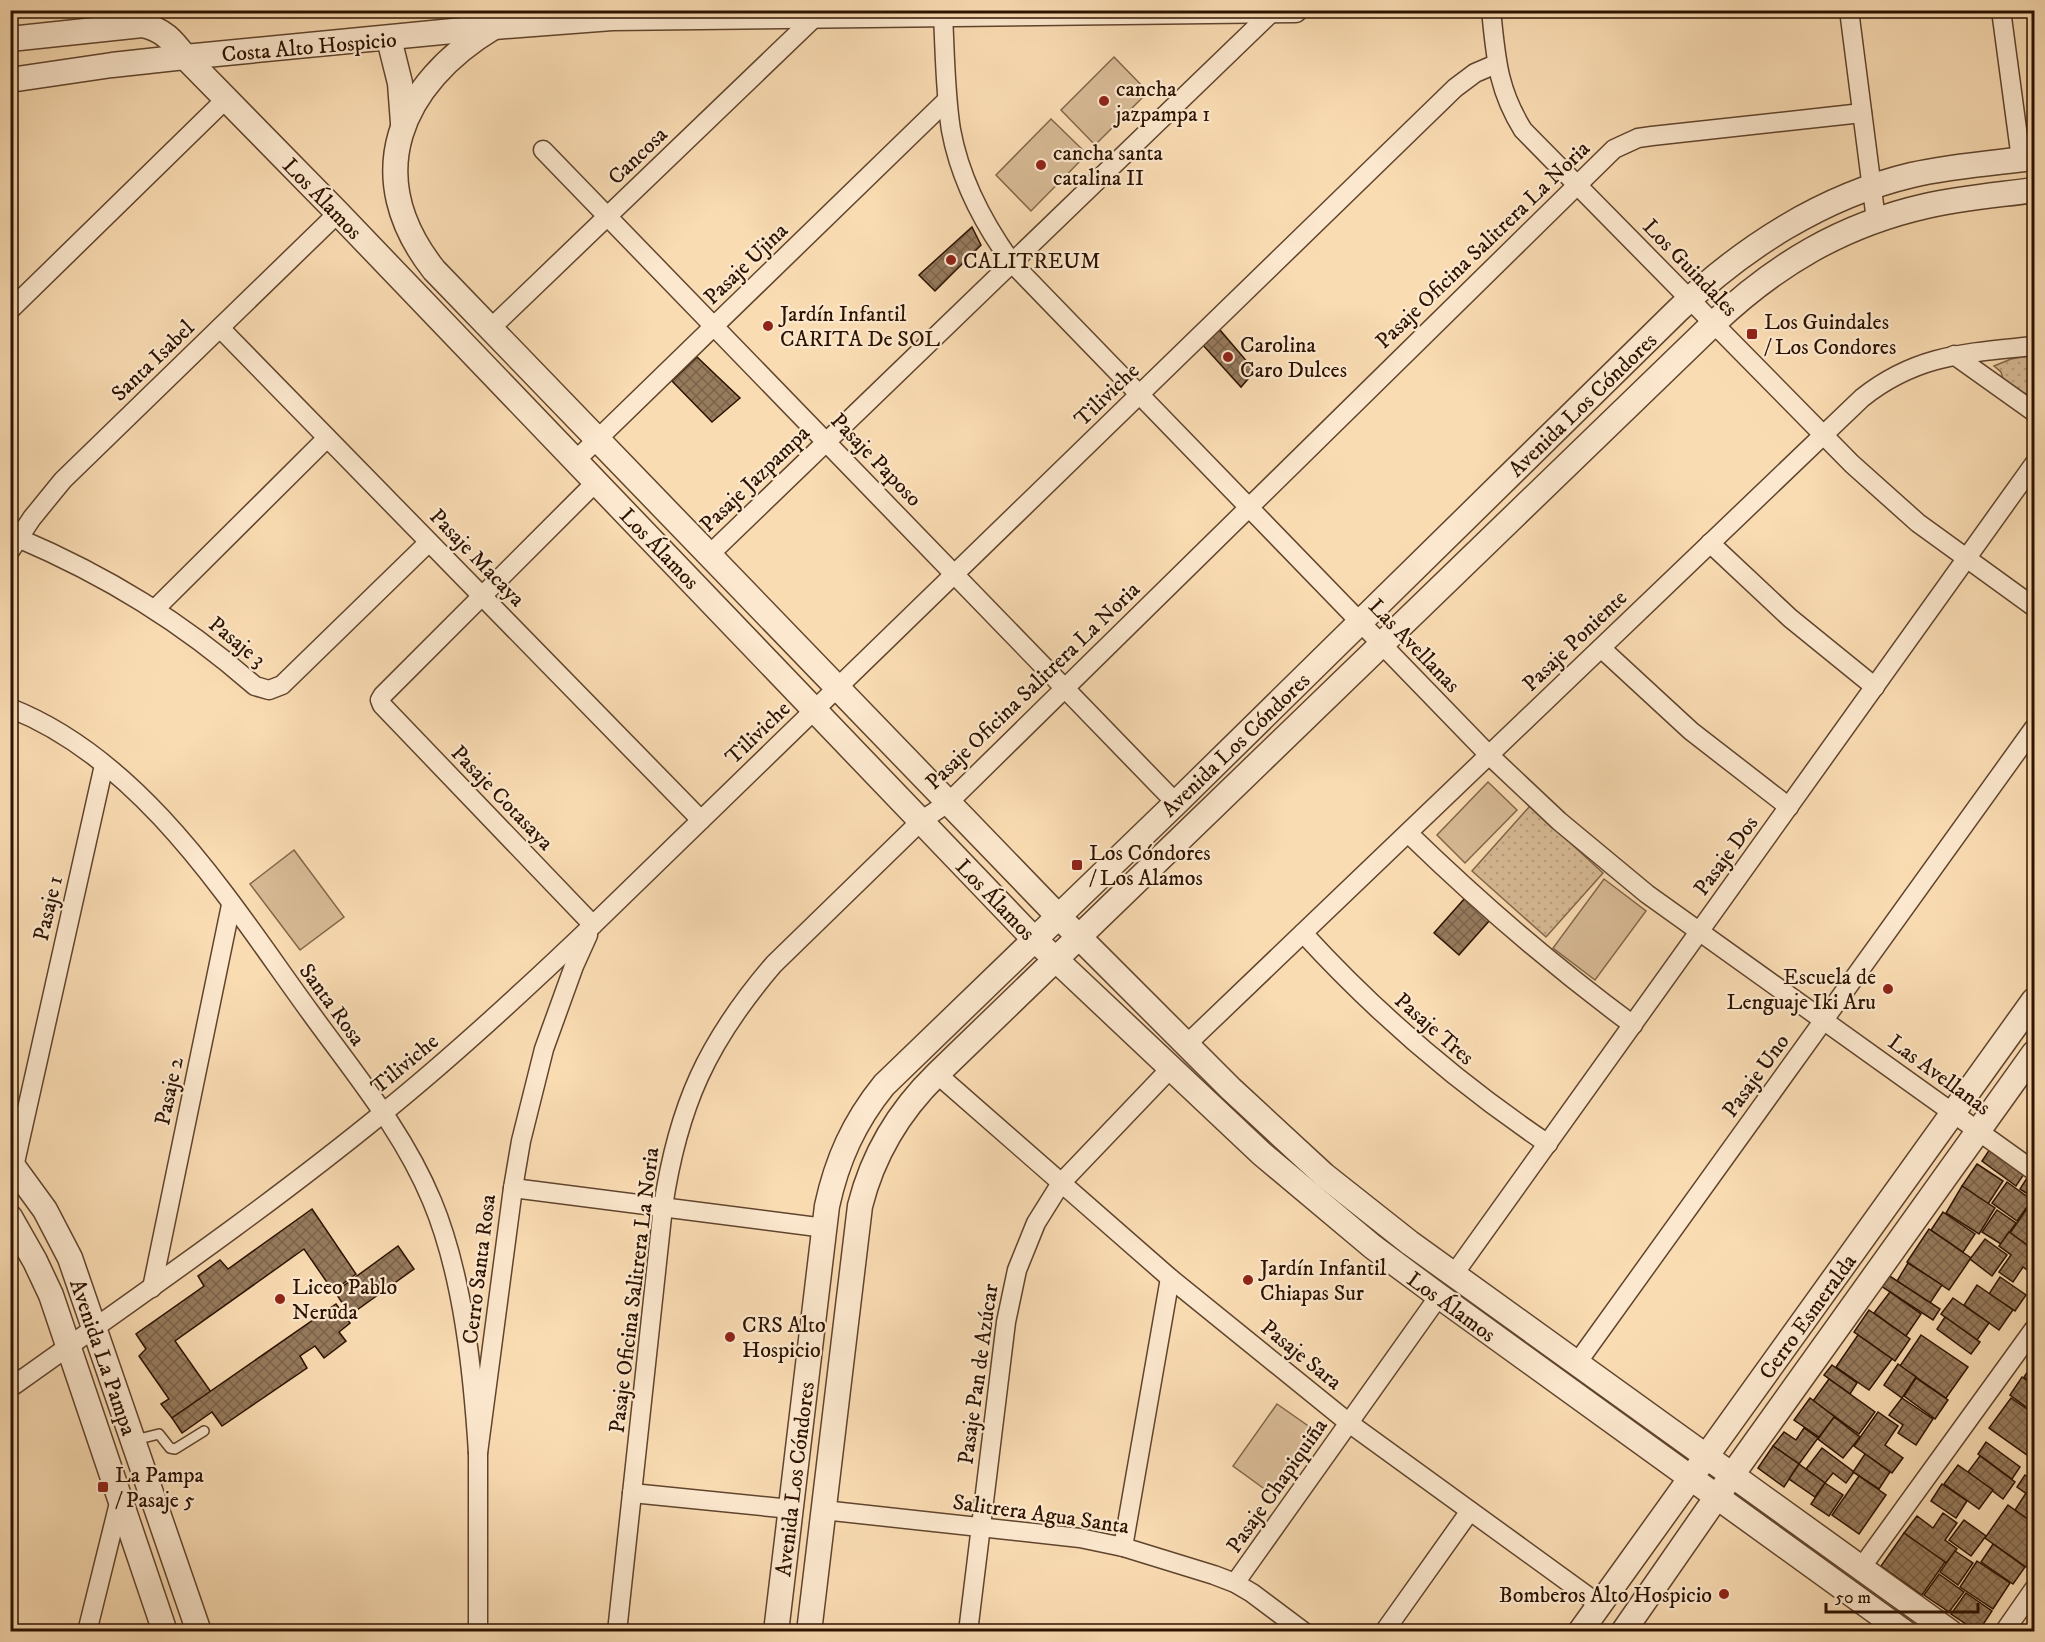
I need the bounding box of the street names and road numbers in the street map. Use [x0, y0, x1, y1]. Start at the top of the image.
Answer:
street label: Costa Alto Hospicio [221, 26, 398, 69]
street label: Cancosa [603, 121, 674, 191]
street label: Pasaje Oficina Salitrera La Noria [1370, 135, 1596, 355]
street label: Los Álamos [276, 152, 368, 245]
street label: Los Guindales [1637, 214, 1743, 322]
street label: Pasaje Ujina [698, 217, 794, 311]
street label: Santa Isabel [106, 315, 201, 407]
street label: Avenida Los Cóndores [1503, 327, 1663, 483]
street label: Tiliviche [1069, 358, 1145, 433]
street label: Pasaje Paposo [825, 408, 927, 513]
street label: Pasaje Jazpampa [694, 419, 816, 538]
street label: Los Álamos [613, 502, 705, 595]
street label: Pasaje Macaya [423, 503, 531, 613]
street label: Pasaje Oficina Salitrera La Noria [920, 576, 1146, 796]
street label: Pasaje Poniente [1517, 585, 1633, 698]
street label: Las Avellanas [1362, 593, 1465, 699]
street label: Pasaje 3 [203, 611, 271, 673]
street label: Avenida Los Cóndores [1156, 667, 1316, 823]
street label: Tiliviche [720, 696, 796, 771]
street label: Pasaje Cotasaya [445, 740, 559, 857]
street label: Pasaje Dos [1688, 811, 1764, 901]
street label: Los Álamos [949, 853, 1041, 946]
street label: Pasaje 1 [28, 873, 69, 944]
street label: Santa Rosa [293, 958, 371, 1052]
street label: Pasaje Tres [1389, 987, 1479, 1071]
street label: Tiliviche [366, 1028, 444, 1100]
street label: Pasaje Uno [1717, 1029, 1796, 1123]
street label: Las Avellanas [1883, 1029, 1996, 1121]
street label: Pasaje 2 [149, 1055, 190, 1128]
street label: Pasaje Oficina Salitrera La Noria [604, 1145, 665, 1435]
street label: Cerro Santa Rosa [457, 1192, 502, 1346]
street label: Cerro Esmeralda [1754, 1248, 1863, 1385]
street label: Los Álamos [1401, 1265, 1501, 1348]
street label: Avenida La Pampa [63, 1276, 142, 1440]
street label: Pasaje Pan de Azúcar [952, 1281, 1005, 1466]
street label: Pasaje Sara [1255, 1314, 1347, 1396]
street label: Avenida Los Cóndores [770, 1380, 821, 1578]
street label: Pasaje Chapiquiña [1221, 1413, 1334, 1558]
street label: Salitrera Agua Santa [951, 1489, 1131, 1540]

